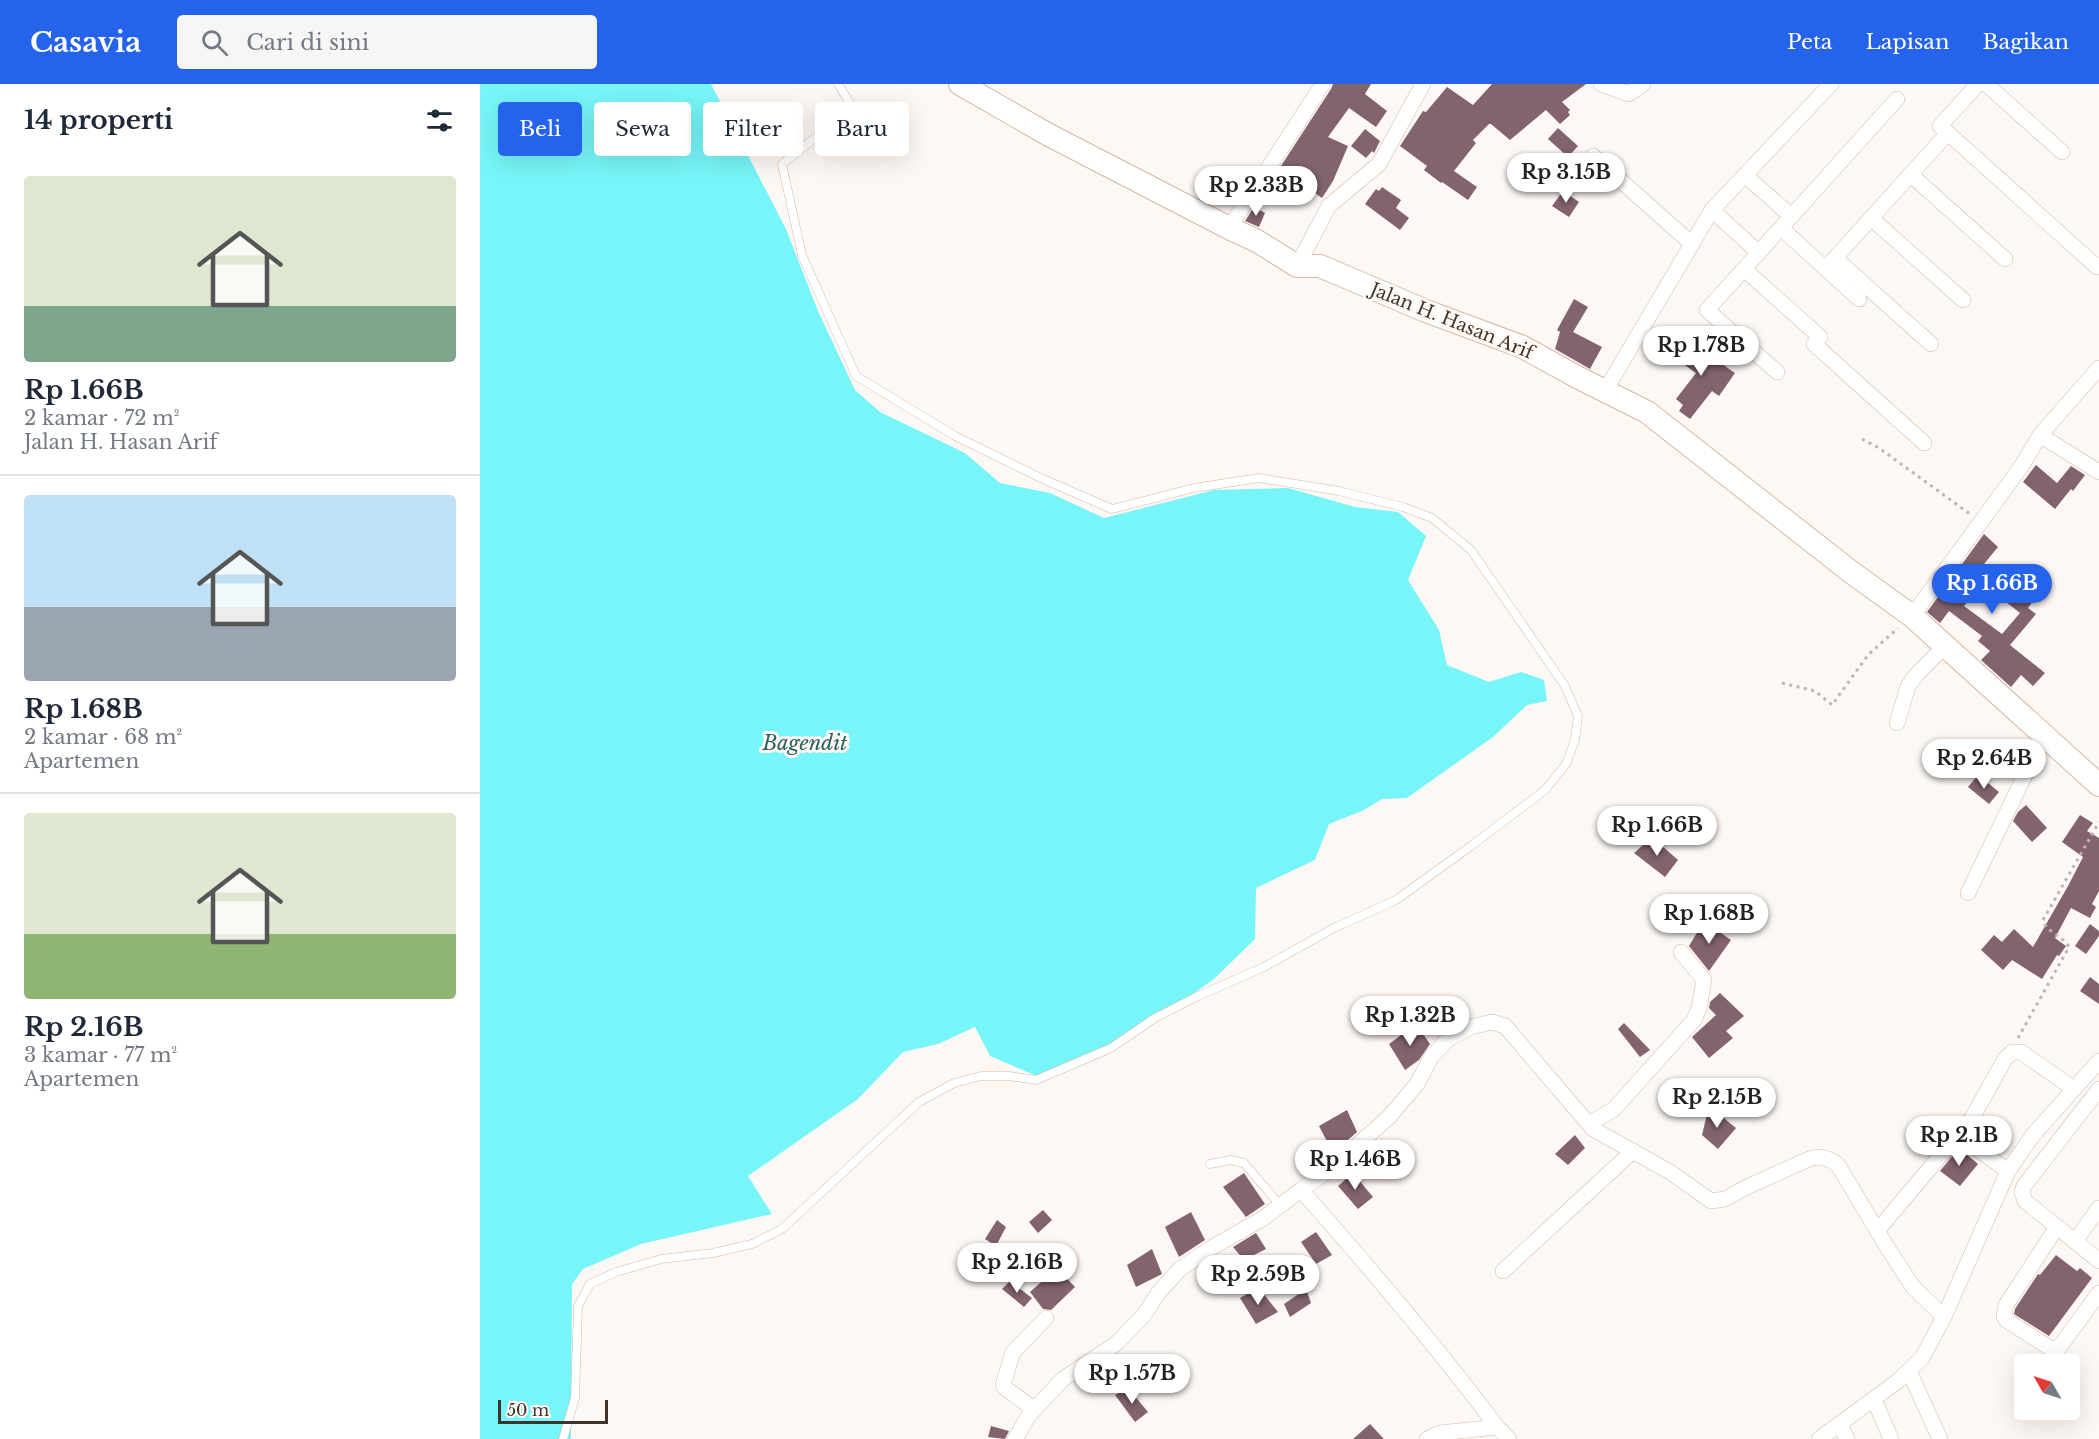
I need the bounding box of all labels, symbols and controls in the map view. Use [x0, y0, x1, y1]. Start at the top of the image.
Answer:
search box [177, 15, 597, 69]
text: Casavia [30, 25, 141, 60]
icon: search [198, 26, 231, 59]
text: Cari di sini [246, 29, 369, 56]
text: Peta [1787, 29, 1833, 55]
text: Lapisan [1866, 29, 1949, 55]
text: Bagikan [1982, 29, 2069, 55]
chip: Beli [498, 102, 582, 156]
chip: Sewa [594, 102, 691, 156]
chip: Filter [703, 102, 803, 156]
chip: Baru [815, 102, 909, 156]
text: 14 properti [24, 104, 173, 136]
icon: filters [423, 104, 456, 137]
pin: Rp 3.15B [1504, 153, 1628, 204]
text: Rp 3.15B [1521, 160, 1611, 184]
pin: Rp 2.33B [1194, 166, 1318, 217]
text: Rp 2.33B [1208, 173, 1304, 197]
icon: home [186, 215, 294, 323]
street label: Jalan H. Hasan Arif [1365, 277, 1539, 365]
pin: Rp 1.78B [1639, 326, 1763, 377]
text: Rp 1.78B [1657, 333, 1745, 357]
text: Rp 1.66B [24, 374, 144, 406]
text: 2 kamar · 72 m² [24, 406, 179, 430]
text: Jalan H. Hasan Arif [24, 430, 217, 454]
icon: home [186, 534, 294, 642]
pin: Rp 1.66B [1930, 564, 2054, 615]
text: Rp 1.66B [1946, 571, 2038, 595]
text: Rp 1.68B [24, 693, 143, 725]
text: 2 kamar · 68 m² [24, 725, 182, 749]
water label: Bagendit [762, 731, 848, 755]
pin: Rp 2.64B [1922, 739, 2046, 790]
text: Rp 2.64B [1936, 746, 2032, 770]
text: Apartemen [24, 749, 139, 773]
pin: Rp 1.66B [1595, 806, 1719, 857]
text: Rp 1.66B [1611, 813, 1703, 837]
icon: home [186, 852, 294, 960]
pin: Rp 1.68B [1647, 894, 1771, 945]
text: Rp 1.68B [1663, 901, 1755, 925]
pin: Rp 1.32B [1348, 996, 1472, 1047]
text: Rp 1.32B [1364, 1003, 1456, 1027]
text: Rp 2.16B [24, 1011, 144, 1043]
text: 3 kamar · 77 m² [24, 1043, 177, 1067]
text: Apartemen [24, 1067, 139, 1091]
pin: Rp 2.15B [1655, 1078, 1779, 1129]
text: Rp 2.15B [1672, 1085, 1762, 1109]
pin: Rp 2.1B [1904, 1116, 2014, 1167]
text: Rp 2.1B [1920, 1123, 1998, 1147]
pin: Rp 1.46B [1293, 1140, 1417, 1191]
text: Rp 1.46B [1309, 1147, 1401, 1171]
pin: Rp 2.16B [955, 1243, 1079, 1294]
text: Rp 2.16B [971, 1250, 1063, 1274]
pin: Rp 2.59B [1196, 1255, 1320, 1306]
text: Rp 2.59B [1210, 1262, 1306, 1286]
pin: Rp 1.57B [1070, 1354, 1194, 1405]
north arrow [2014, 1354, 2080, 1420]
map controls [2014, 1354, 2080, 1420]
text: Rp 1.57B [1088, 1361, 1176, 1385]
scale bar [498, 1397, 608, 1424]
text: 50 m [507, 1400, 549, 1420]

